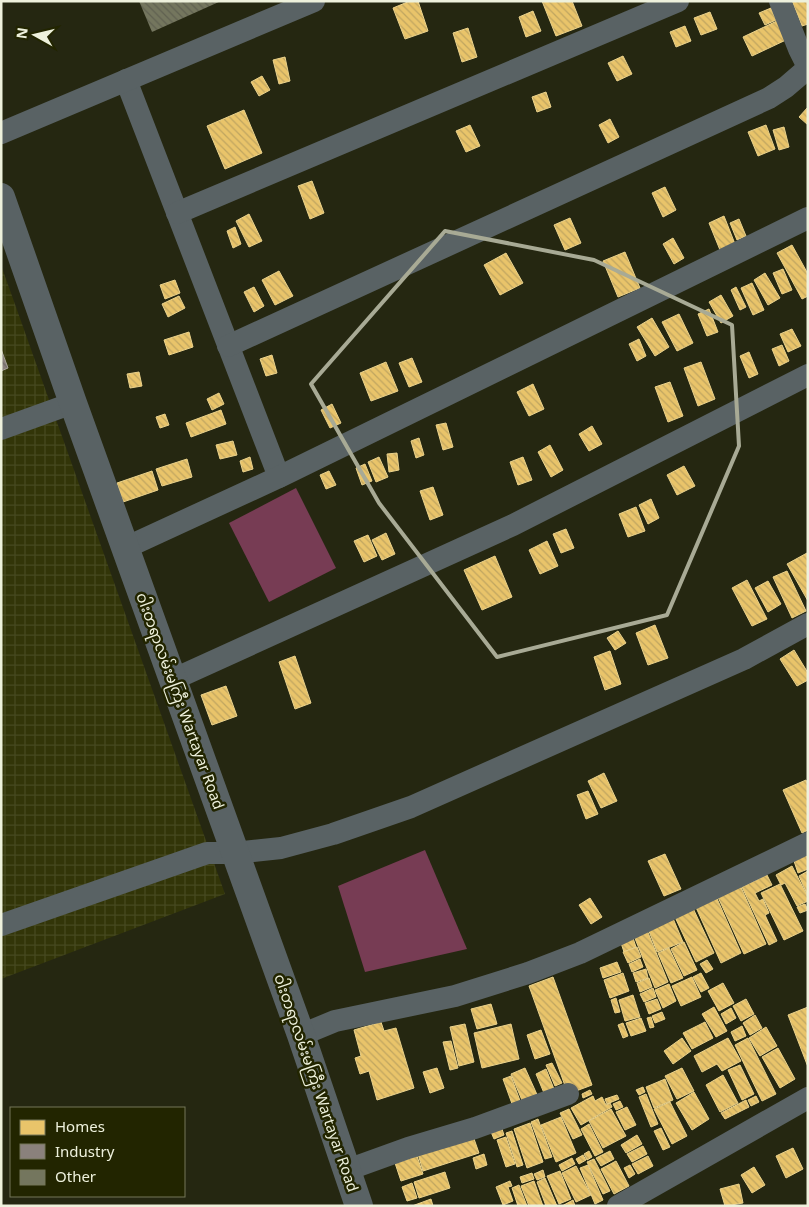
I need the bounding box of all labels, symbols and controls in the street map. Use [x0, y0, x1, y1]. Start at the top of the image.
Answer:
north arrow [10, 10, 60, 60]
text: N [7, 26, 40, 41]
street label: ဝါးတရာလမ်းမကြီး Wartayar Road [124, 588, 233, 815]
street label: ဝါးတရာလမ်းမကြီး Wartayar Road [262, 970, 368, 1197]
legend [10, 1107, 185, 1197]
text: Homes [55, 1112, 105, 1145]
text: Industry [55, 1137, 115, 1170]
text: Other [55, 1162, 96, 1195]

